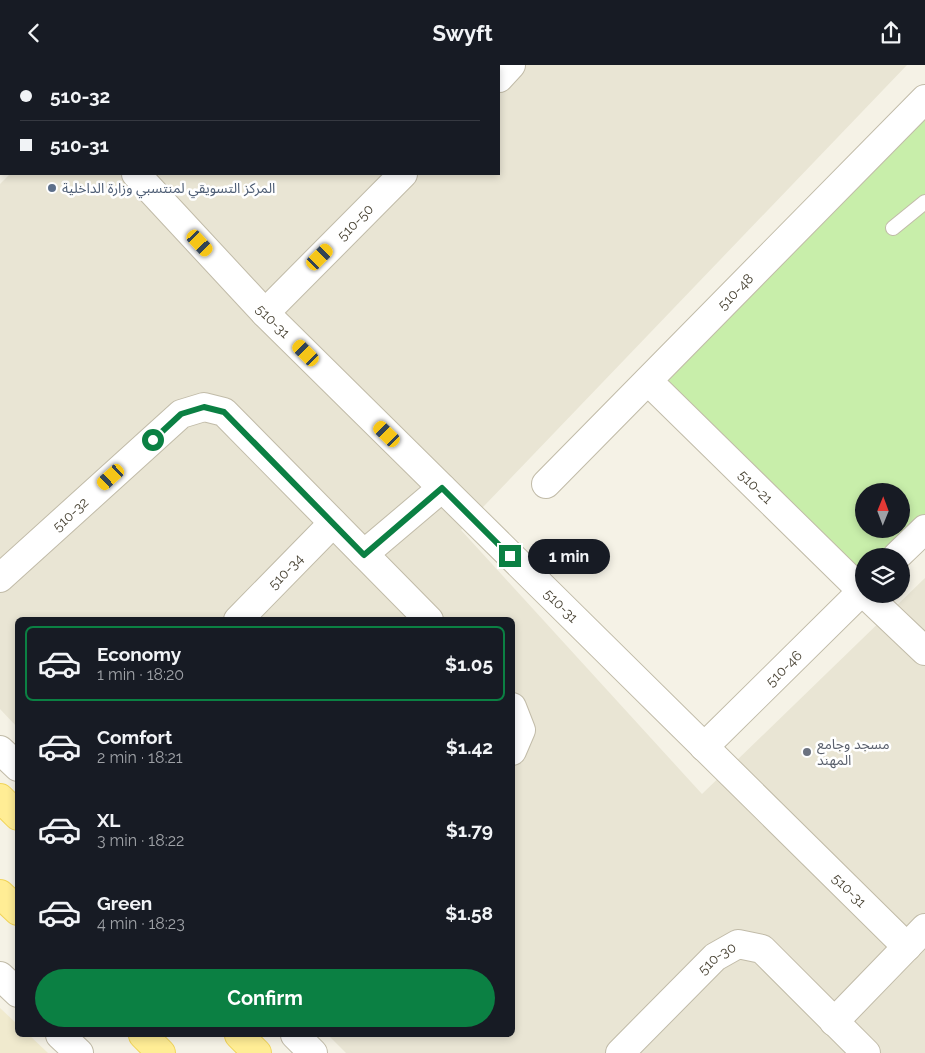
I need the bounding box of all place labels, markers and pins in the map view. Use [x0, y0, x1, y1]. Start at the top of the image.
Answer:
place label: المركز التسويقي لمنتسبي وزارة الداخلية [62, 180, 275, 199]
marker: المركز التسويقي لمنتسبي وزارة الداخلية [46, 182, 58, 194]
place label: مسجد وجامع المهند [817, 736, 890, 769]
marker: مسجد وجامع المهند [801, 746, 813, 758]

